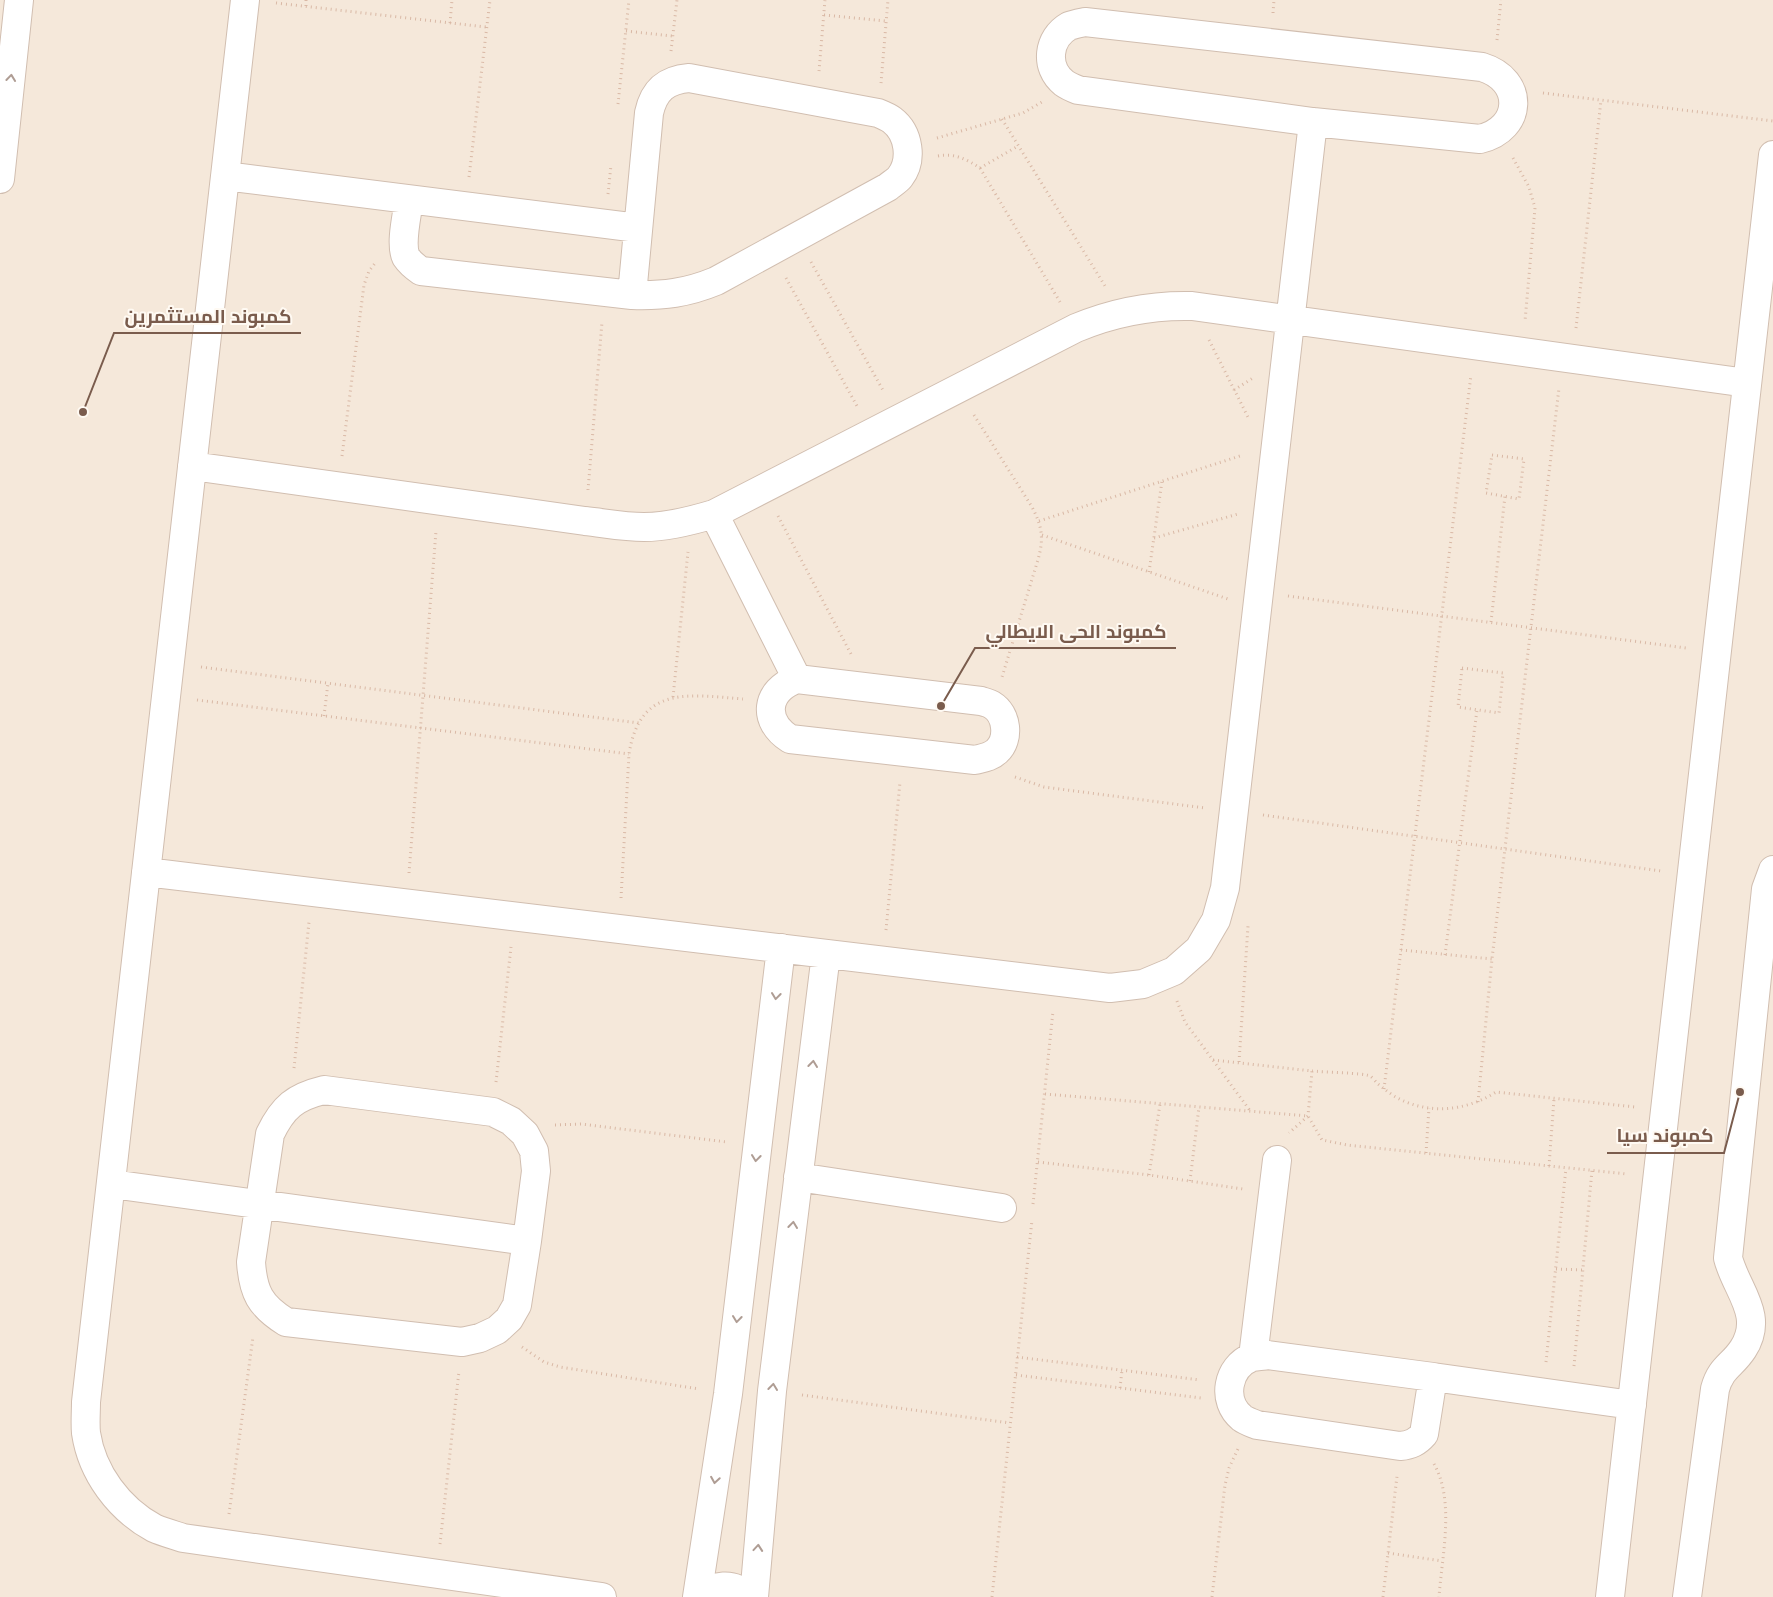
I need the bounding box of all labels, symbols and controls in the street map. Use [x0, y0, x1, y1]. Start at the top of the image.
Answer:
one-way arrow [5, 74, 16, 82]
callout: كمبوند المستثمرين [114, 299, 301, 333]
text: كمبوند المستثمرين [125, 304, 291, 330]
callout: كمبوند الحى الايطالي [975, 614, 1176, 648]
text: كمبوند الحى الايطالي [985, 619, 1167, 647]
one-way arrow [771, 993, 782, 1001]
one-way arrow [807, 1060, 818, 1068]
callout: كمبوند سيا [1607, 1119, 1724, 1153]
text: كمبوند سيا [1616, 1123, 1714, 1149]
one-way arrow [751, 1154, 762, 1162]
one-way arrow [787, 1221, 797, 1230]
one-way arrow [732, 1315, 743, 1323]
one-way arrow [767, 1382, 778, 1390]
one-way arrow [710, 1476, 721, 1484]
one-way arrow [752, 1544, 763, 1552]

